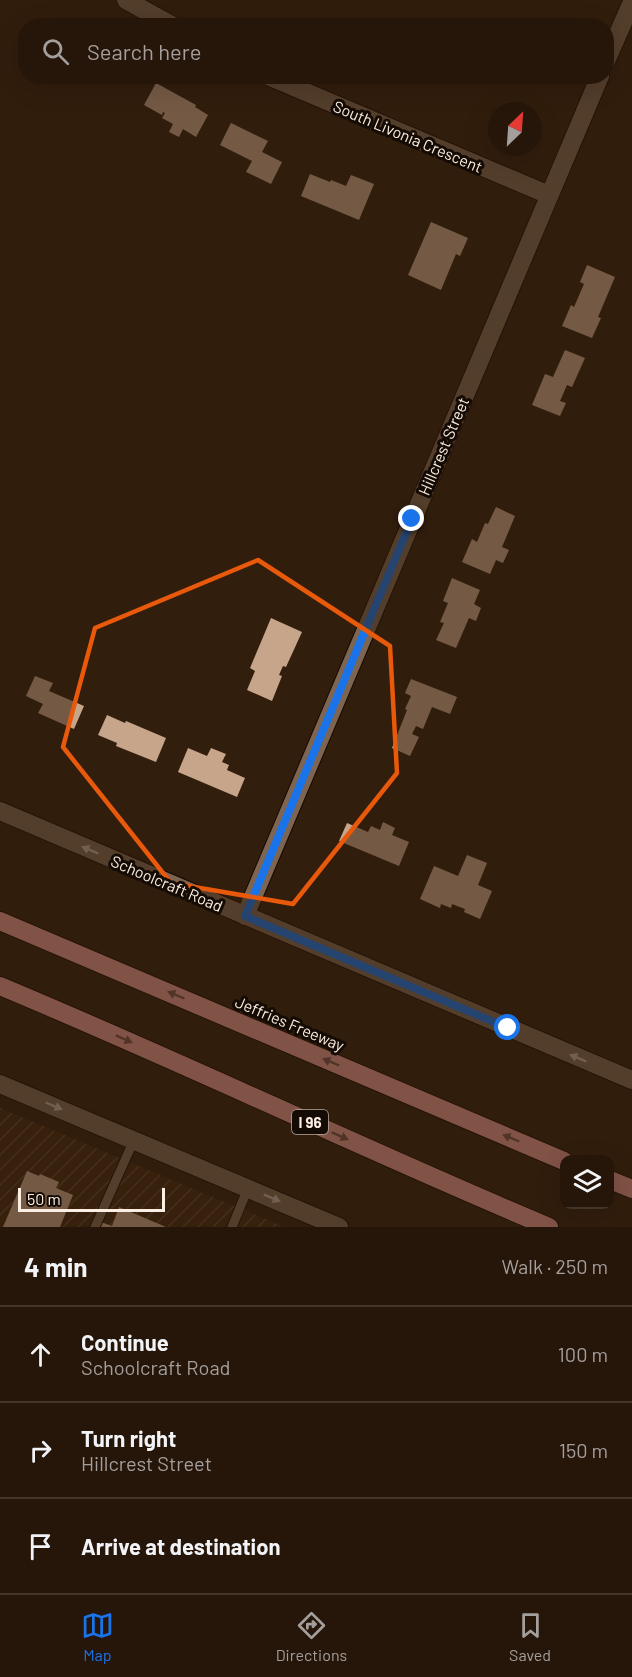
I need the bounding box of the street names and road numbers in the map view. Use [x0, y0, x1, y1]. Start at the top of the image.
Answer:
street label: South Livonia Crescent [330, 96, 486, 176]
street label: Hillcrest Street [414, 394, 472, 498]
street label: Schoolcraft Road [108, 851, 226, 915]
street label: Jeffries Freeway [233, 991, 348, 1055]
road number: I 96 [292, 1110, 328, 1134]

